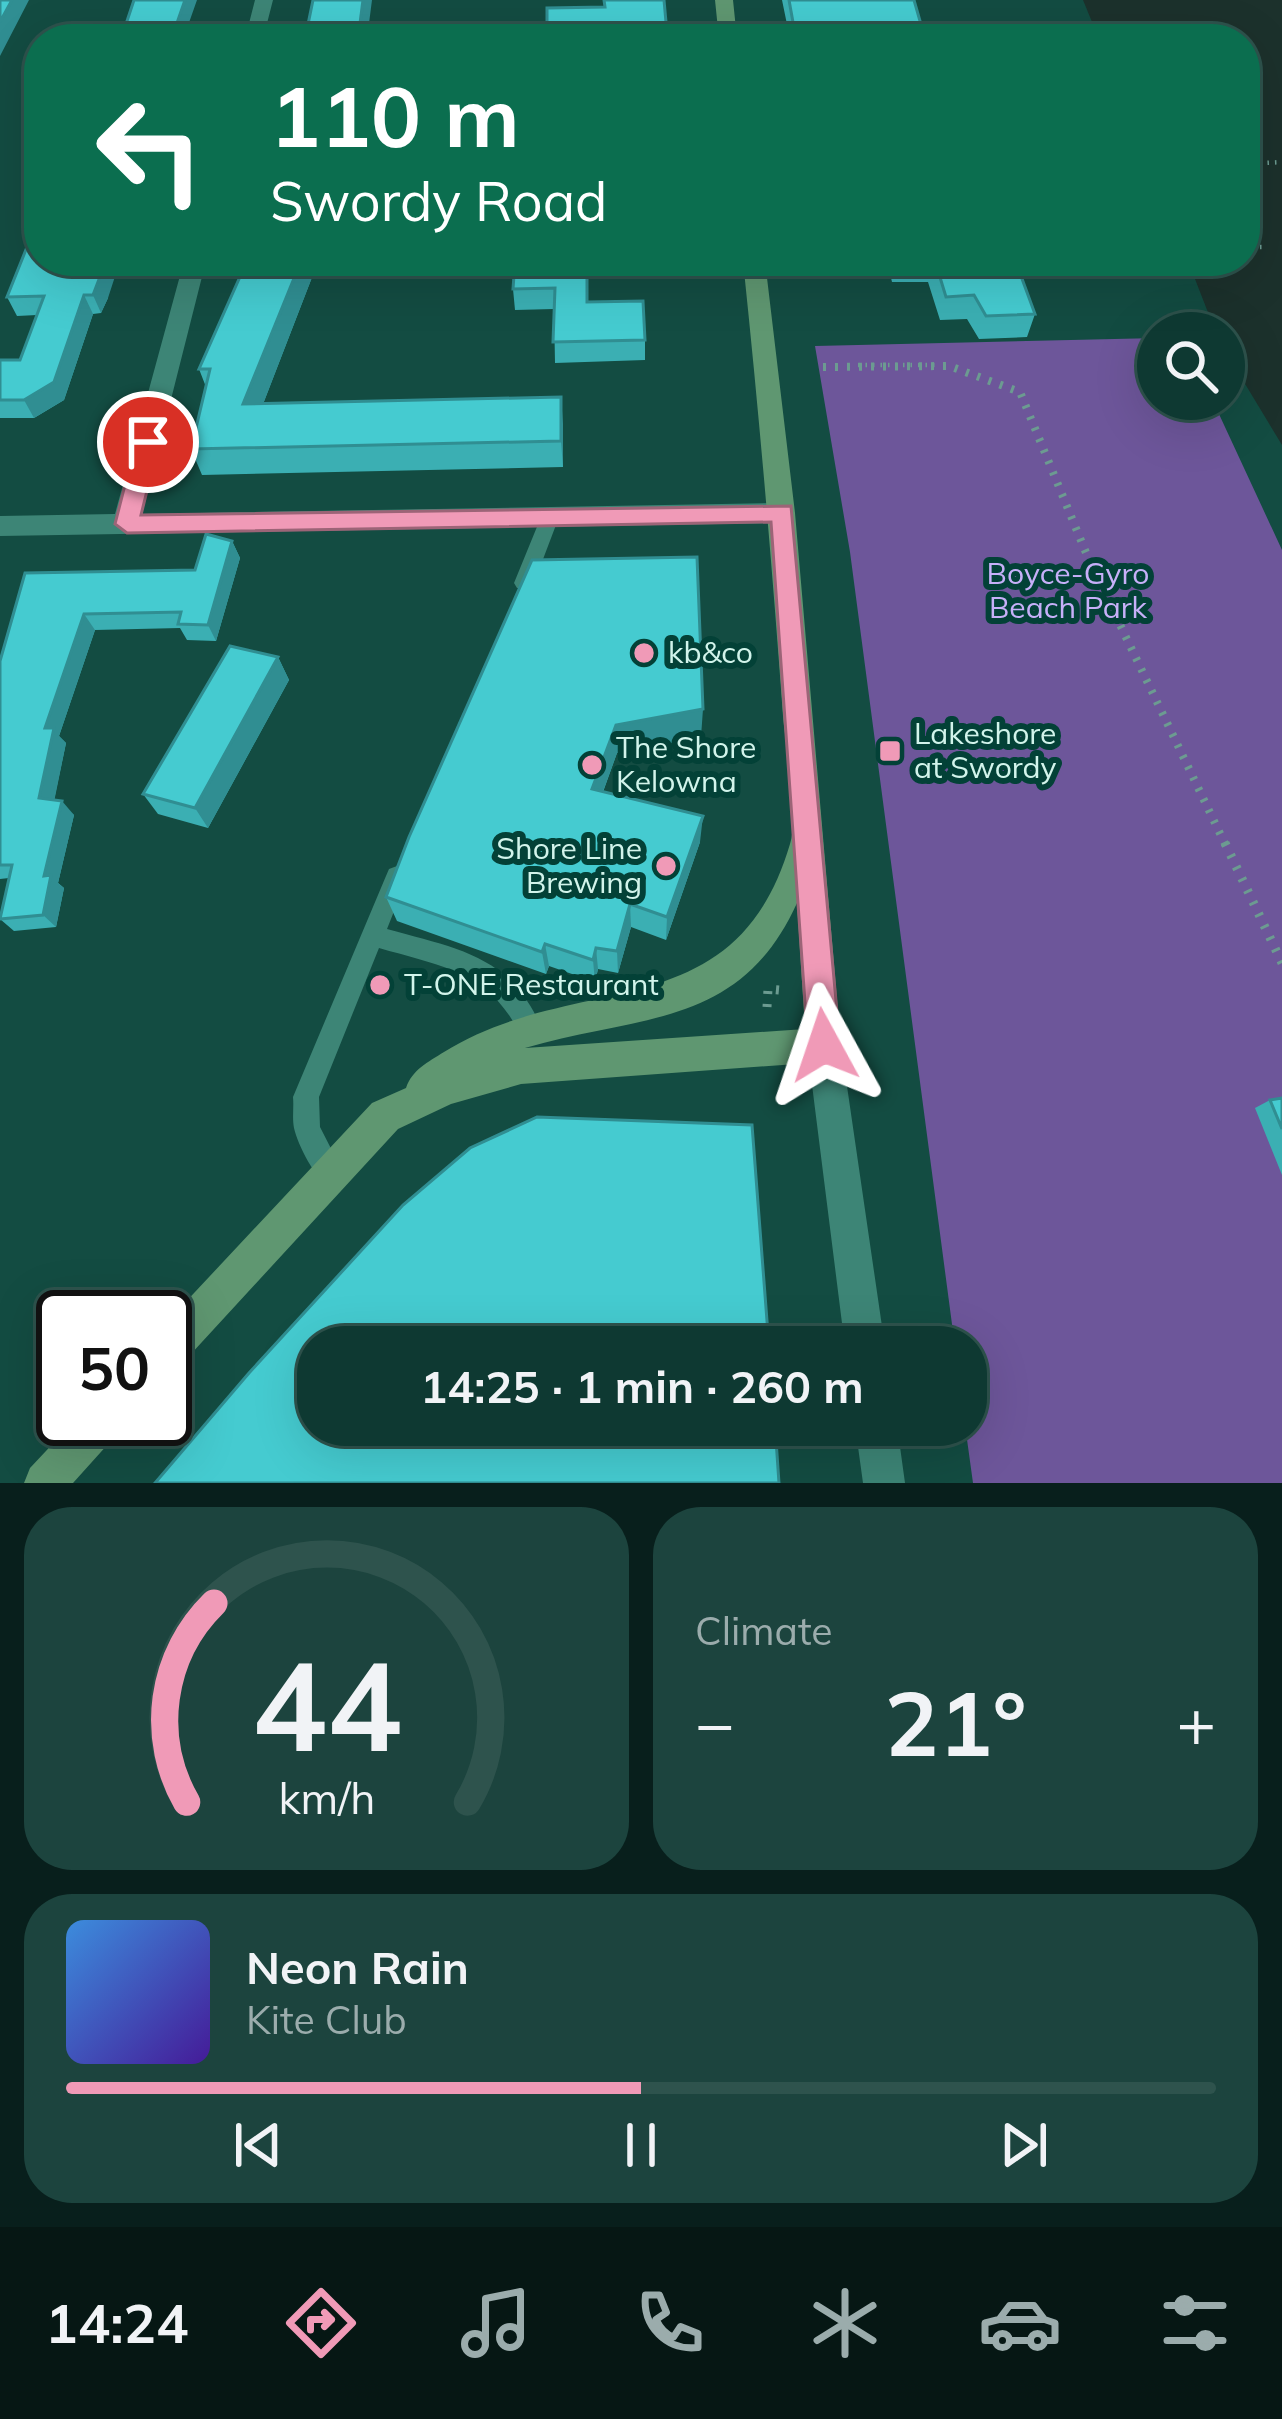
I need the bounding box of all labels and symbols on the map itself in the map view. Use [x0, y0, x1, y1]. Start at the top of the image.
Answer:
pin [97, 391, 199, 493]
park label: Boyce-Gyro Beach Park [987, 554, 1149, 626]
place label: kb&co [668, 633, 753, 671]
marker: kb&co [631, 640, 657, 666]
place label: Lakeshore at Swordy [914, 714, 1057, 786]
place label: The Shore Kelowna [616, 728, 756, 800]
marker: Lakeshore at Swordy [877, 738, 903, 764]
marker: The Shore Kelowna [579, 752, 605, 778]
place label: Shore Line Brewing [496, 829, 642, 901]
marker: Shore Line Brewing [653, 853, 679, 879]
place label: T-ONE Restaurant [404, 965, 659, 1003]
marker: T-ONE Restaurant [367, 972, 393, 998]
position arrow [761, 982, 887, 1108]
speed limit sign: 50 [36, 1290, 192, 1446]

